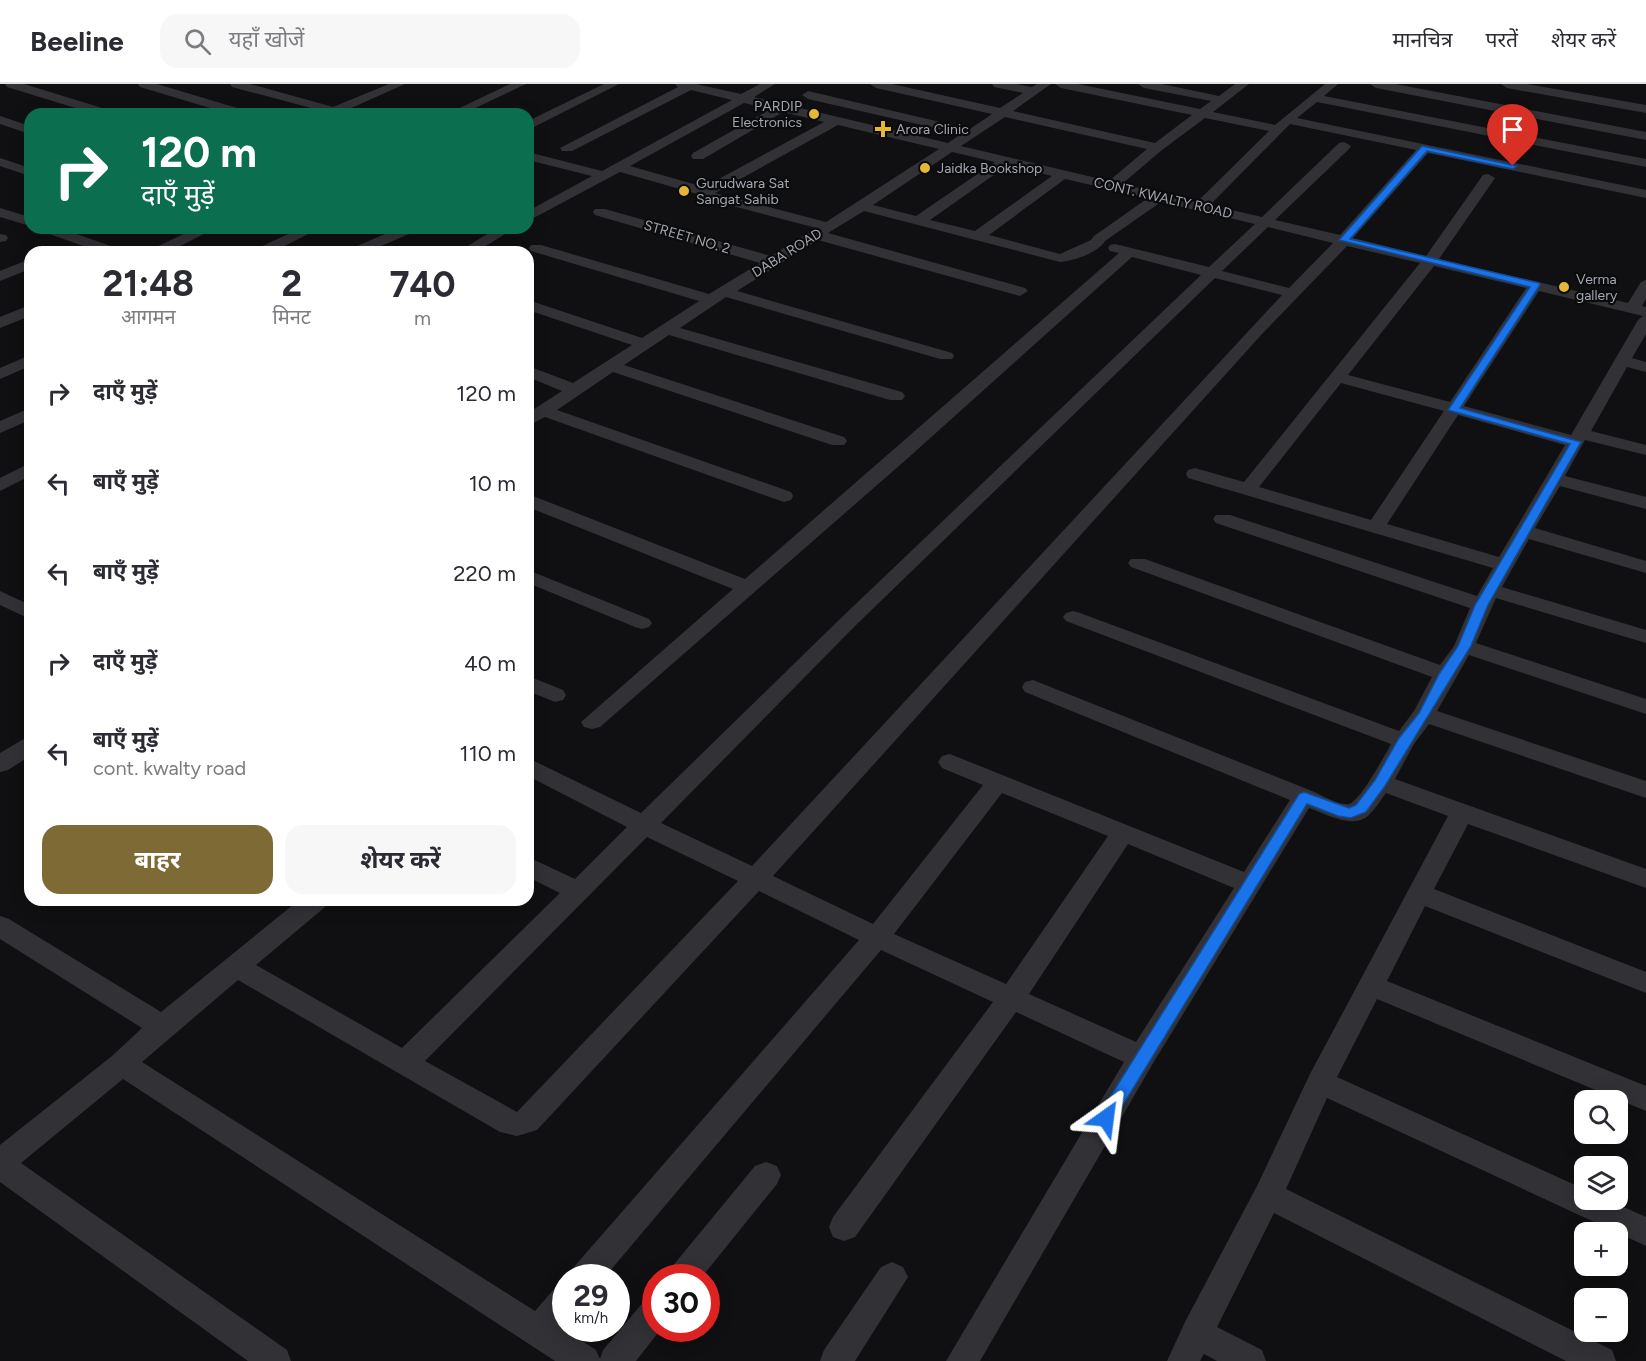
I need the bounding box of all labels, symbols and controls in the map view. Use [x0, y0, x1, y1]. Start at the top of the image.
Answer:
search box [160, 14, 580, 68]
text: Beeline [30, 24, 124, 58]
icon: search [181, 25, 214, 58]
text: यहाँ खोजें [229, 26, 304, 53]
text: मानचित्र [1393, 27, 1453, 52]
text: परतें [1486, 27, 1518, 52]
text: शेयर करें [1551, 27, 1616, 52]
place label: PARDIP Electronics [732, 98, 802, 131]
pin [1487, 104, 1538, 166]
marker: PARDIP Electronics [807, 107, 821, 121]
icon: arrive [1496, 113, 1529, 146]
marker: Arora Clinic [874, 120, 892, 138]
place label: Arora Clinic [896, 121, 969, 138]
text: 120 m [141, 127, 257, 178]
icon: right [42, 132, 120, 210]
place label: Jaidka Bookshop [937, 160, 1042, 177]
marker: Jaidka Bookshop [918, 161, 932, 175]
street label: CONT. KWALTY ROAD [1092, 174, 1234, 222]
place label: Gurudwara Sat Sangat Sahib [696, 175, 790, 208]
text: दाएँ मुड़ें [141, 178, 215, 211]
marker: Gurudwara Sat Sangat Sahib [677, 184, 691, 198]
street label: STREET NO. 2 [642, 217, 732, 257]
street label: DABA ROAD [749, 225, 825, 281]
text: 21:48 [102, 262, 194, 305]
text: 2 [281, 262, 302, 305]
text: 740 [389, 263, 456, 306]
place label: Verma gallery [1576, 271, 1618, 304]
marker: Verma gallery [1557, 280, 1571, 294]
text: आगमन [121, 305, 176, 329]
text: मिनट [273, 305, 311, 329]
text: m [414, 306, 431, 330]
icon: right [42, 377, 75, 410]
text: दाएँ मुड़ें [93, 378, 157, 405]
text: 120 m [456, 380, 516, 407]
icon: left [42, 467, 75, 500]
text: बाएँ मुड़ें [93, 468, 159, 495]
text: 10 m [469, 470, 516, 497]
icon: left [42, 557, 75, 590]
text: बाएँ मुड़ें [93, 558, 159, 585]
text: 220 m [453, 560, 516, 587]
icon: right [42, 647, 75, 680]
text: दाएँ मुड़ें [93, 648, 157, 675]
text: 40 m [464, 650, 516, 677]
text: बाएँ मुड़ें [93, 726, 159, 753]
icon: left [42, 737, 75, 770]
text: 110 m [460, 740, 516, 767]
text: cont. kwalty road [93, 756, 246, 780]
button: बाहर [42, 825, 273, 894]
button: शेयर करें [285, 825, 516, 894]
position arrow [1074, 1086, 1138, 1150]
map controls [1574, 1090, 1628, 1342]
button: search [1574, 1090, 1628, 1144]
button: layers [1574, 1156, 1628, 1210]
button: + [1574, 1222, 1628, 1276]
speed limit sign: 30 [642, 1264, 720, 1342]
text: 29 [574, 1277, 608, 1314]
button: − [1574, 1288, 1628, 1342]
text: km/h [574, 1309, 608, 1327]

